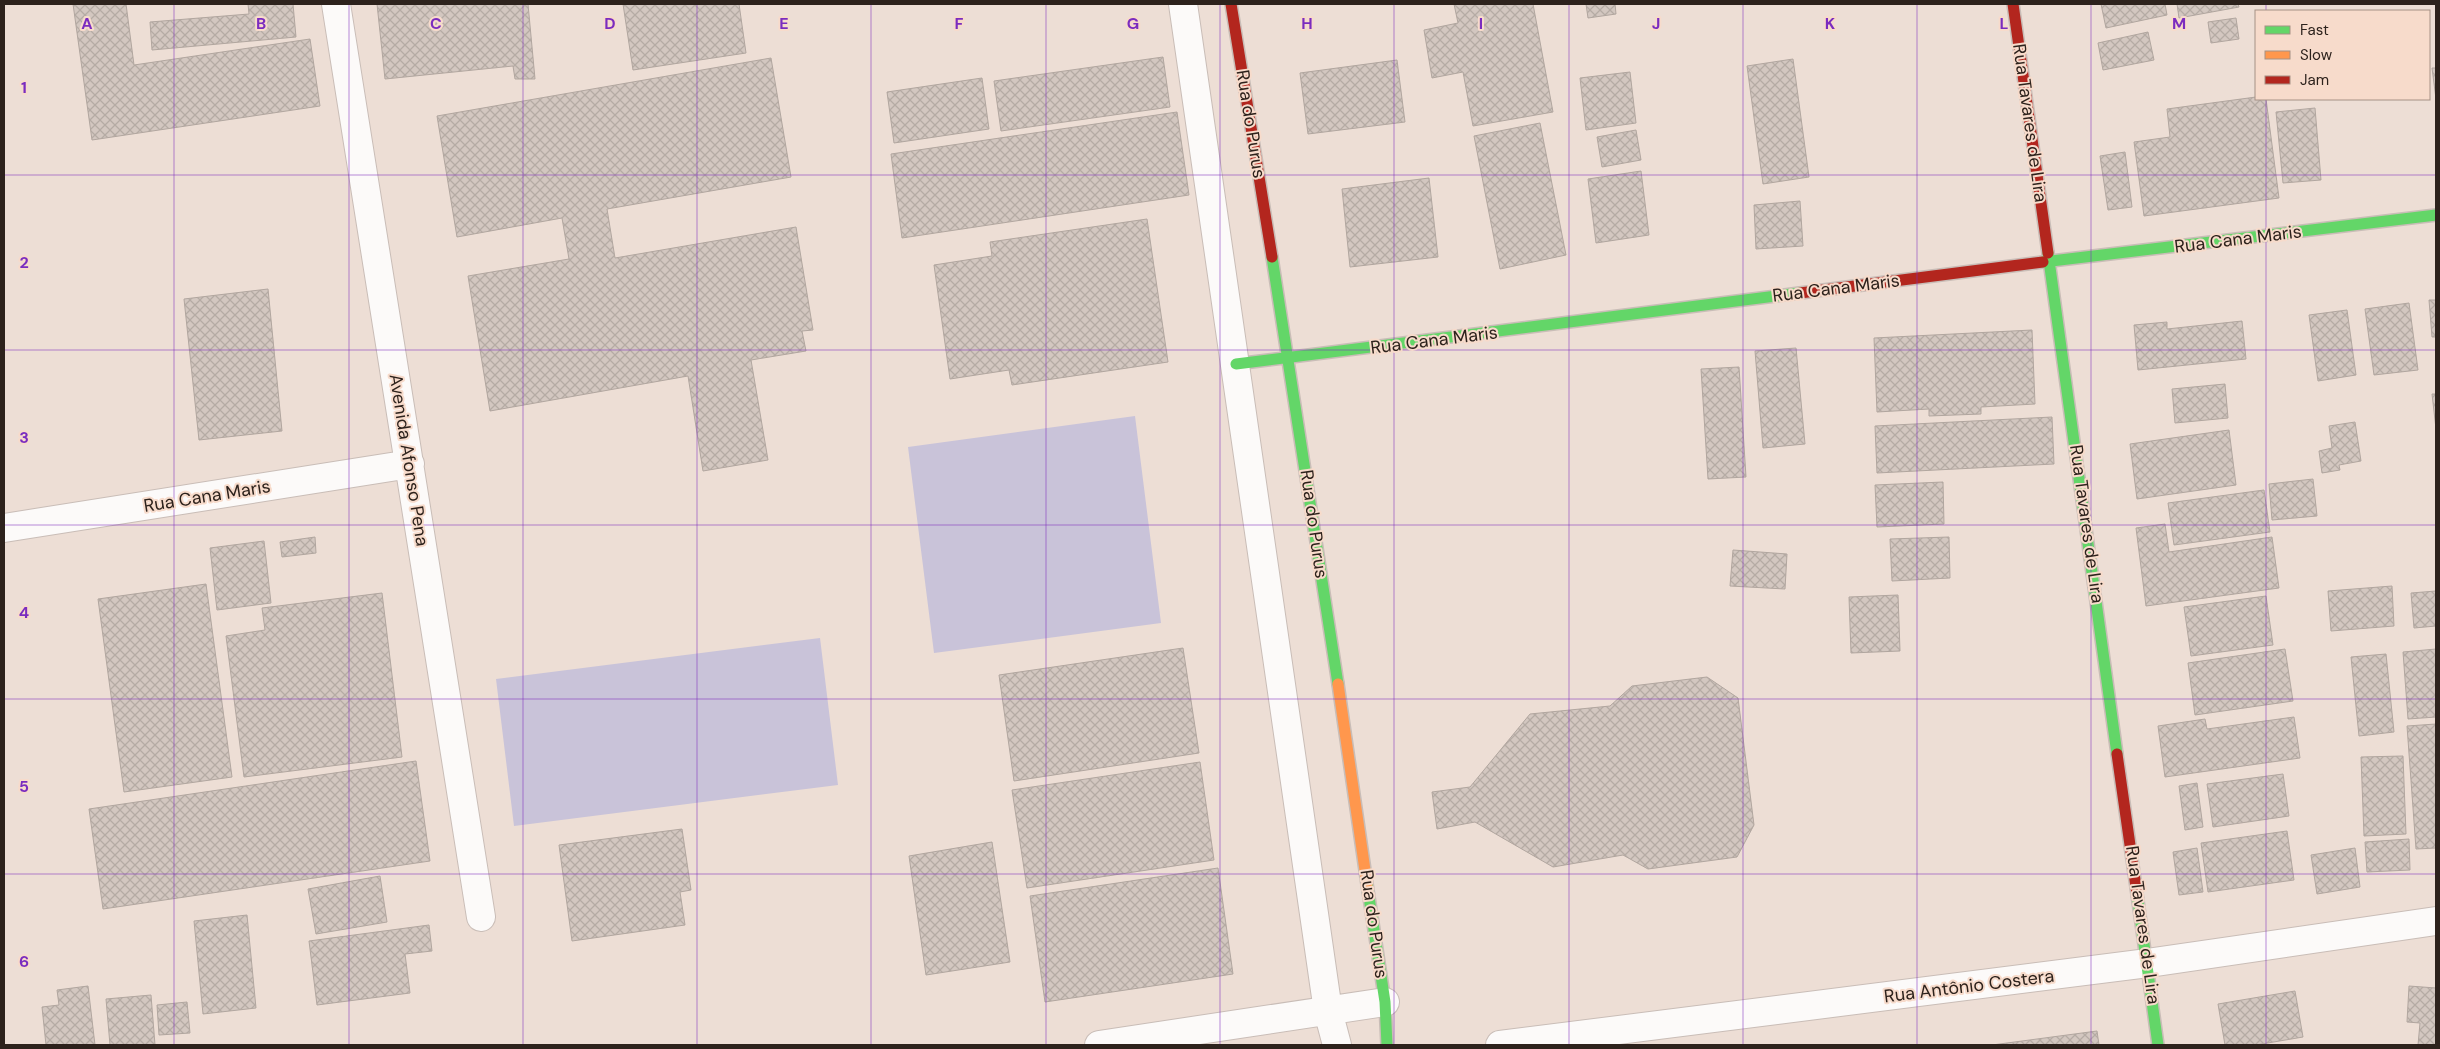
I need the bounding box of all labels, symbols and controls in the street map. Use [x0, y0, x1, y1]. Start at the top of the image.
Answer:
legend [2255, 10, 2430, 100]
text: A [81, 13, 93, 34]
text: B [256, 13, 266, 34]
text: C [430, 13, 442, 34]
text: D [604, 13, 616, 34]
text: E [779, 13, 789, 34]
text: F [955, 13, 964, 34]
text: G [1127, 13, 1139, 34]
text: H [1301, 13, 1313, 34]
text: I [1479, 13, 1483, 34]
text: J [1652, 13, 1660, 34]
text: K [1825, 13, 1836, 34]
text: L [2000, 13, 2009, 34]
text: M [2172, 13, 2186, 34]
text: Fast [2300, 20, 2329, 40]
street label: Rua Tavares de Lira [2007, 42, 2053, 204]
text: Slow [2300, 45, 2333, 65]
street label: Rua do Purus [1231, 68, 1271, 180]
text: Jam [2300, 70, 2329, 90]
text: 1 [21, 77, 27, 98]
street label: Rua Cana Maris [2173, 219, 2303, 259]
text: 2 [19, 252, 29, 273]
street label: Rua Cana Maris [1771, 268, 1901, 308]
street label: Rua Cana Maris [1369, 320, 1499, 360]
street label: Avenida Afonso Pena [384, 372, 434, 548]
text: 3 [19, 427, 29, 448]
street label: Rua Tavares de Lira [2064, 443, 2110, 605]
street label: Rua do Purus [1295, 468, 1333, 580]
street label: Rua Cana Maris [142, 474, 272, 518]
text: 4 [19, 602, 29, 623]
text: 5 [19, 776, 29, 797]
street label: Rua Tavares de Lira [2120, 844, 2166, 1006]
street label: Rua do Purus [1355, 868, 1393, 980]
text: 6 [19, 951, 29, 972]
street label: Rua Antônio Costera [1883, 964, 2055, 1008]

